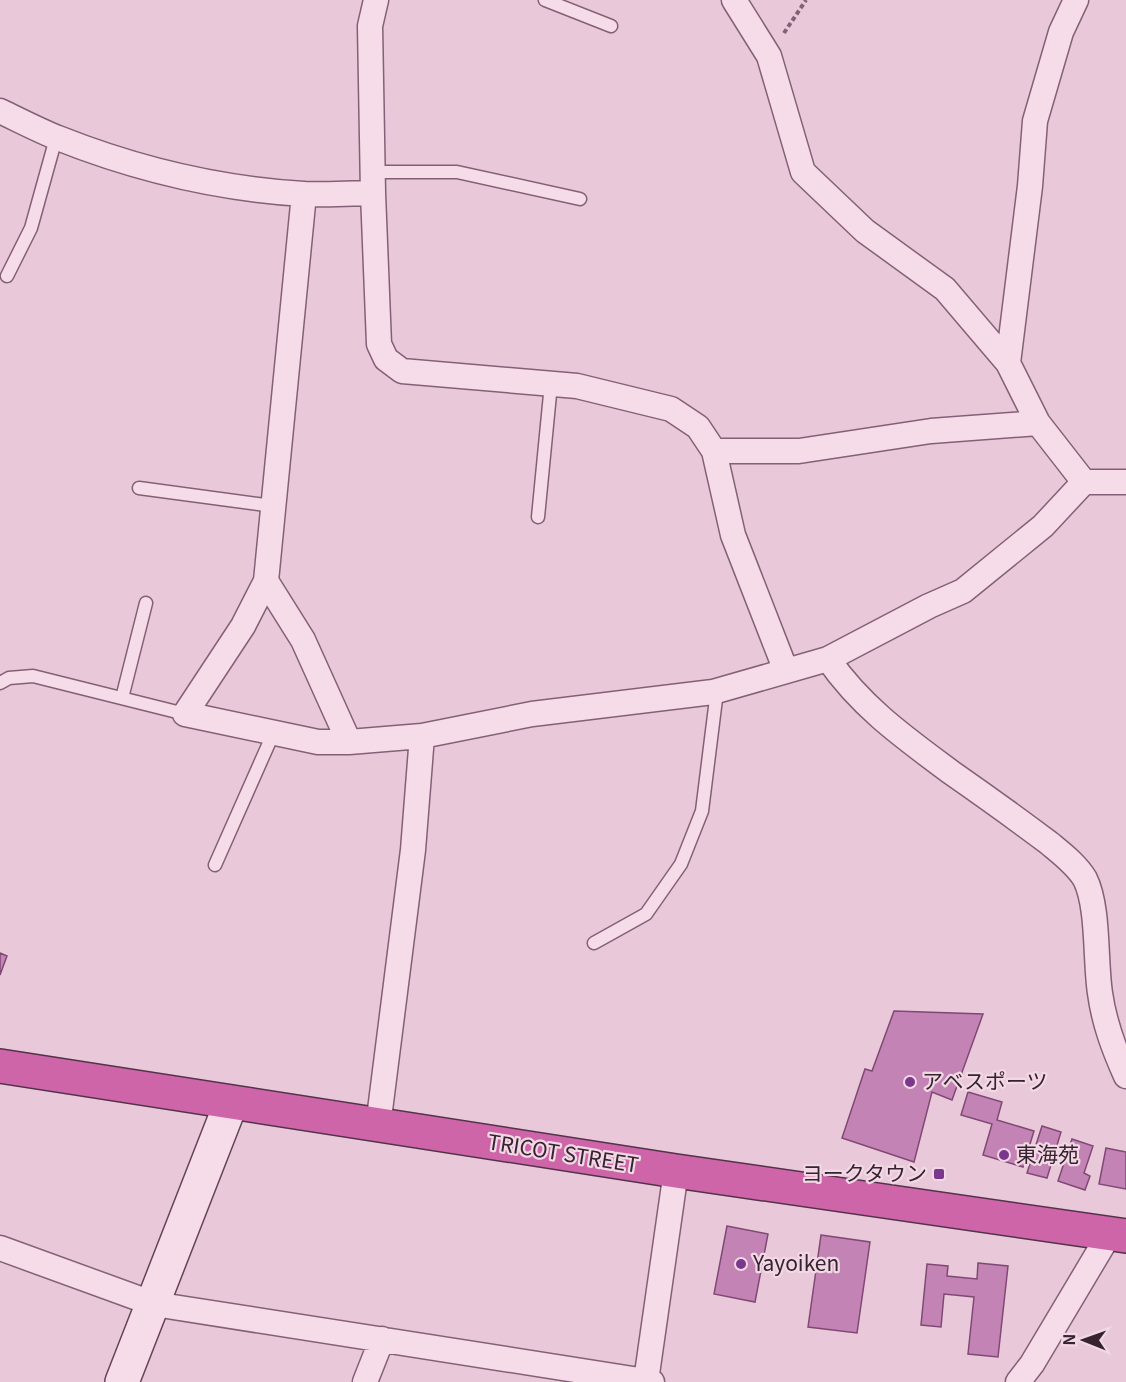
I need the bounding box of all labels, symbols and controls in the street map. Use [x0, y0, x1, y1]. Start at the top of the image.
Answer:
place label: アベスポーツ [922, 1065, 1048, 1095]
marker: アベスポーツ [903, 1075, 917, 1089]
street label: TRICOT STREET [486, 1125, 641, 1179]
place label: 東海苑 [1016, 1138, 1079, 1168]
marker: 東海苑 [997, 1148, 1011, 1162]
place label: ヨークタウン [802, 1157, 927, 1187]
marker: ヨークタウン [932, 1167, 946, 1181]
place label: Yayoiken [752, 1247, 839, 1277]
marker: Yayoiken [734, 1257, 748, 1271]
north arrow [1054, 1310, 1114, 1370]
text: N [1056, 1334, 1080, 1346]

